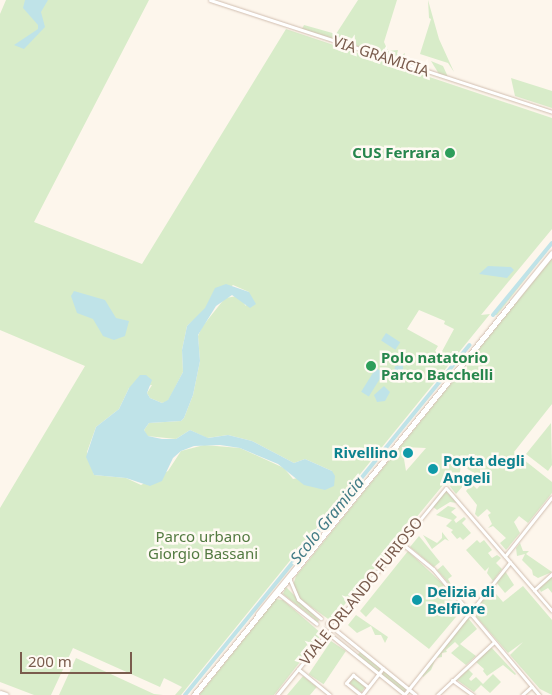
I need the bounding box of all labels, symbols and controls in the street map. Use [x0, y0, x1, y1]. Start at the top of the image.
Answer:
street label: VIA GRAMICIA [331, 32, 431, 80]
place label: CUS Ferrara [352, 144, 440, 162]
marker: CUS Ferrara [444, 147, 456, 159]
place label: Polo natatorio Parco Bacchelli [381, 348, 493, 383]
marker: Polo natatorio Parco Bacchelli [365, 360, 377, 372]
place label: Rivellino [334, 444, 398, 462]
marker: Rivellino [402, 447, 414, 459]
place label: Porta degli Angeli [443, 451, 525, 486]
marker: Porta degli Angeli [427, 463, 439, 475]
water label: Scolo Gramicia [286, 473, 368, 567]
street label: VIALE ORLANDO FURIOSO [296, 513, 426, 669]
park label: Parco urbano Giorgio Bassani [148, 527, 258, 562]
place label: Delizia di Belfiore [427, 582, 495, 617]
marker: Delizia di Belfiore [411, 594, 423, 606]
scale bar [22, 642, 135, 674]
text: 200 m [28, 651, 72, 671]

